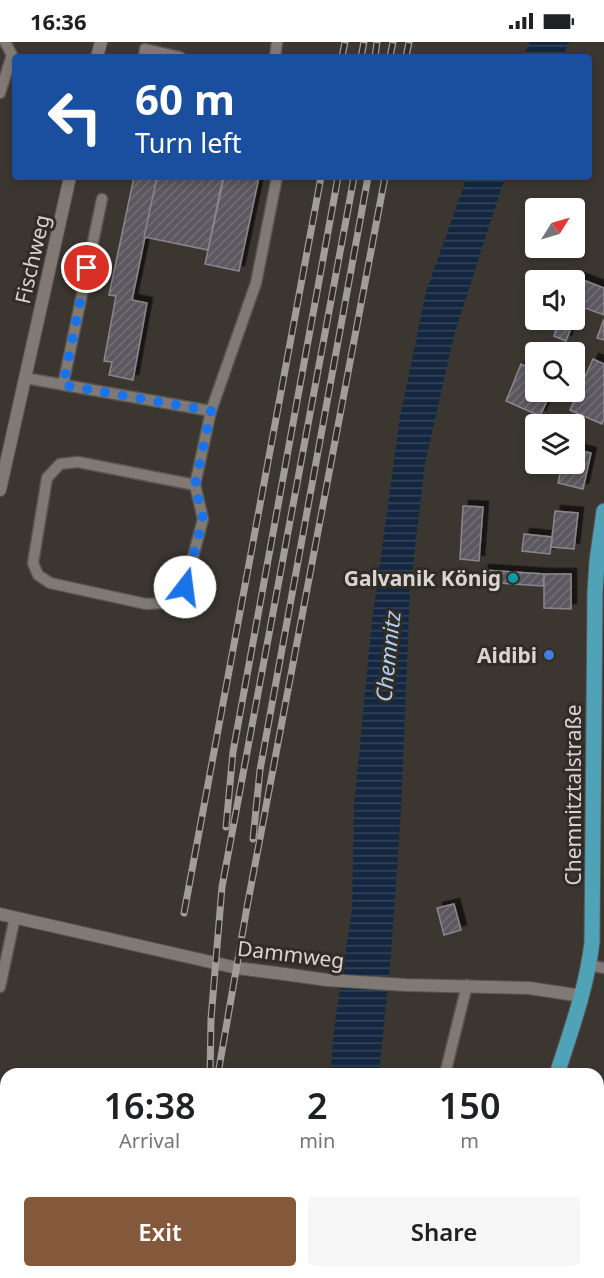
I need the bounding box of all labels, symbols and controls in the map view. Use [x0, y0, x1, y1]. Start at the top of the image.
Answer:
text: 16:36 [30, 6, 87, 36]
text: 60 m [135, 70, 235, 127]
icon: left [36, 78, 114, 156]
text: Turn left [135, 124, 241, 161]
north arrow [525, 198, 585, 258]
map controls [525, 198, 585, 474]
street label: Fischweg [8, 212, 56, 306]
pin [61, 242, 112, 293]
icon: arrive [70, 251, 103, 284]
button: sound [525, 270, 585, 330]
button: search [525, 342, 585, 402]
button: layers [525, 414, 585, 474]
position arrow [153, 555, 217, 619]
place label: Galvanik König [344, 564, 501, 592]
marker: Galvanik König [506, 571, 520, 585]
water label: Chemnitz [367, 609, 407, 703]
place label: Aidibi [477, 641, 537, 669]
marker: Aidibi [542, 648, 556, 662]
street label: Chemnitztalstraße [559, 704, 587, 886]
street label: Dammweg [236, 934, 346, 974]
text: 16:38 [103, 1081, 196, 1130]
text: 2 [307, 1081, 328, 1130]
text: 150 [439, 1081, 501, 1130]
text: Arrival [119, 1127, 180, 1154]
text: min [299, 1127, 335, 1154]
text: m [460, 1127, 479, 1154]
button: Exit [24, 1197, 296, 1266]
button: Share [308, 1197, 580, 1266]

